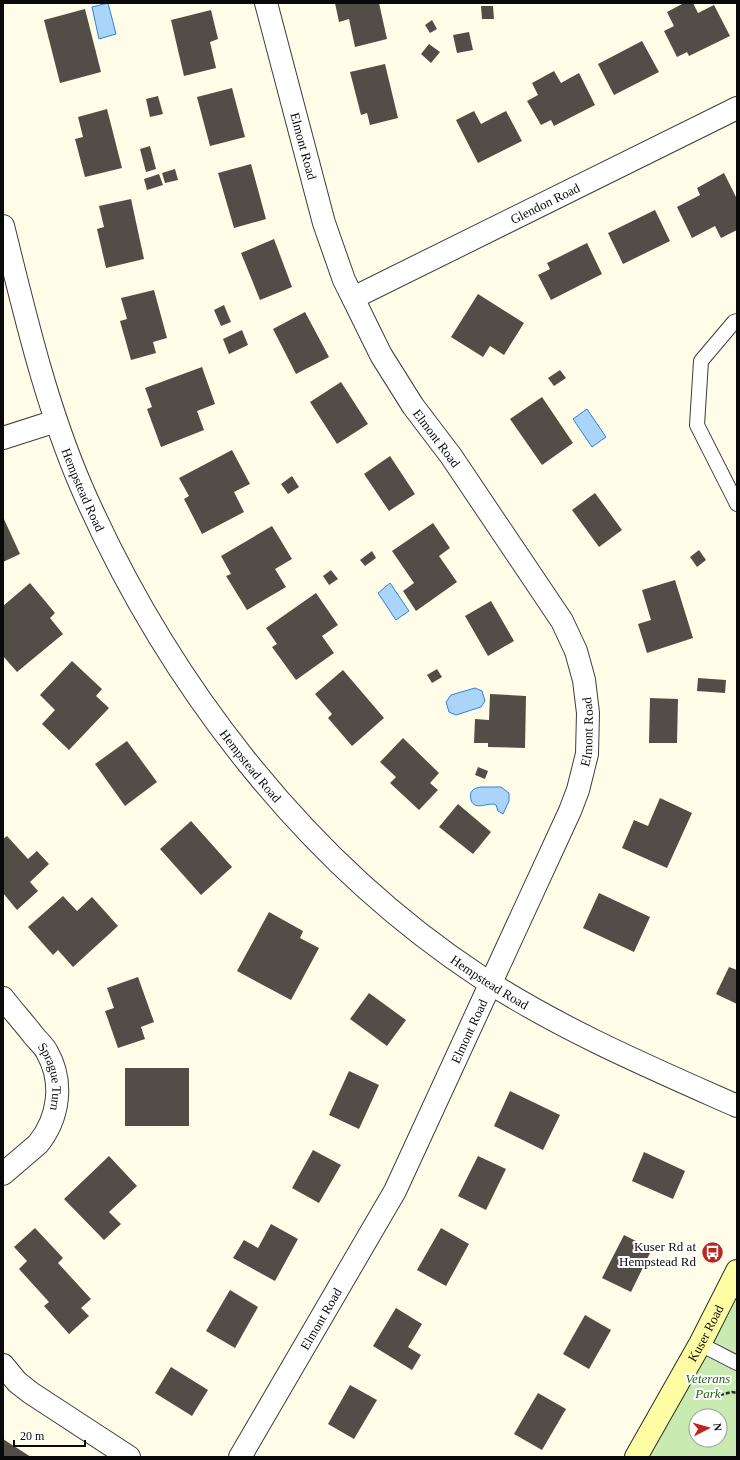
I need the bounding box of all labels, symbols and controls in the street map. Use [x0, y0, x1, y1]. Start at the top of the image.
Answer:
street label: Elmont Road [287, 111, 320, 182]
street label: Glendon Road [508, 180, 583, 227]
street label: Elmont Road [410, 406, 464, 471]
street label: Hempstead Road [59, 446, 108, 534]
street label: Elmont Road [577, 696, 596, 768]
street label: Hempstead Road [217, 727, 285, 806]
street label: Hempstead Road [448, 952, 532, 1013]
street label: Elmont Road [448, 996, 491, 1066]
street label: Sprague Turn [35, 1040, 64, 1113]
place label: Kuser Rd at Hempstead Rd [619, 1239, 696, 1269]
bus stop icon: Kuser Rd at Hempstead Rd [699, 1240, 725, 1266]
street label: Elmont Road [297, 1285, 345, 1353]
street label: Kuser Road [685, 1302, 727, 1364]
park label: Veterans Park [686, 1371, 730, 1401]
north arrow [688, 1408, 728, 1448]
scale bar [14, 1422, 85, 1448]
text: N [712, 1422, 724, 1432]
text: 20 m [20, 1429, 45, 1443]

